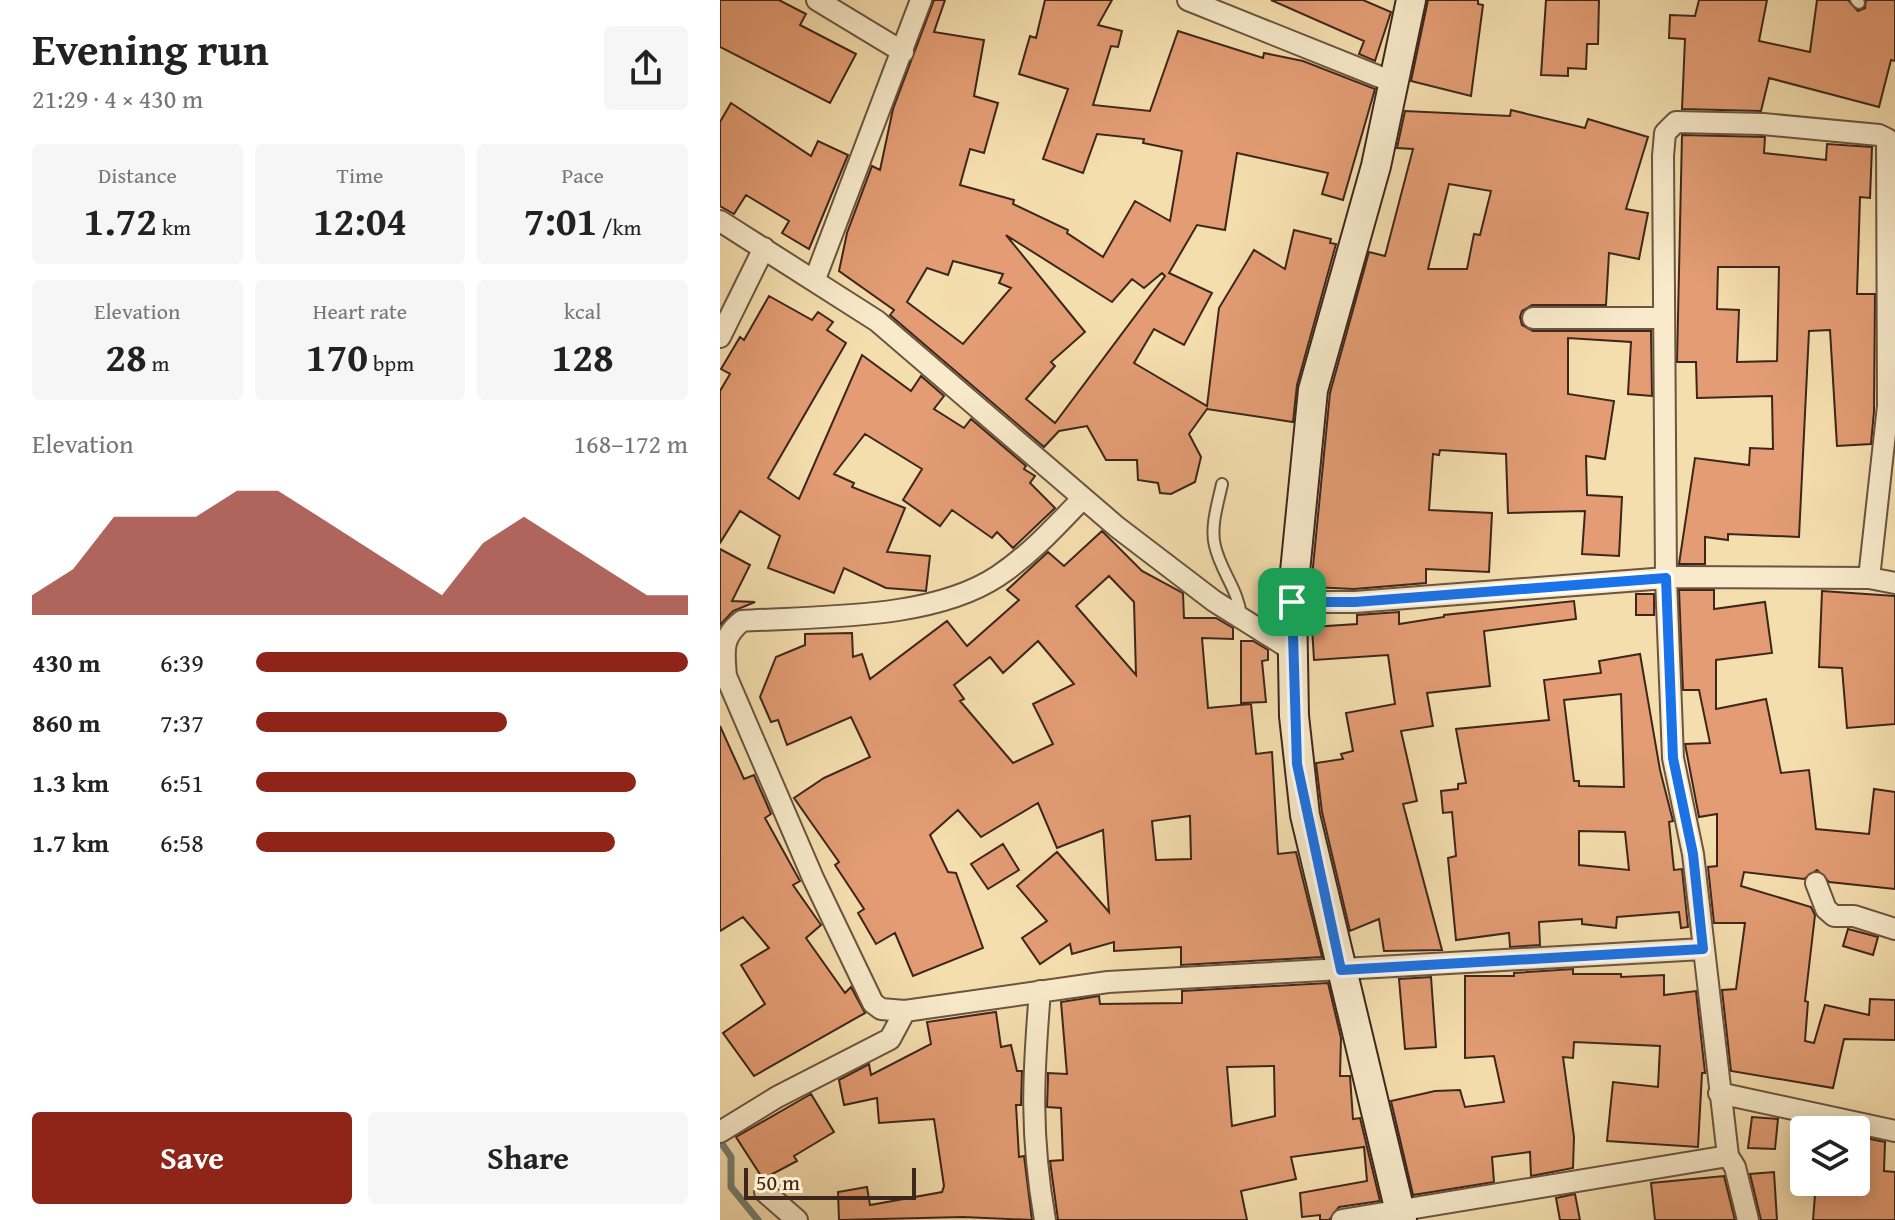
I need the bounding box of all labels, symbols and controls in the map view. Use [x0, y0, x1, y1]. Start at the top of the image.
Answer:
text: Evening run [32, 17, 269, 81]
button: share [604, 26, 688, 110]
text: 21:29 · 4 × 430 m [32, 79, 203, 118]
text: Distance [98, 159, 177, 191]
text: Time [337, 159, 383, 191]
text: Pace [562, 159, 604, 191]
text: 1.72 [84, 191, 157, 250]
text: 12:04 [313, 191, 407, 250]
text: 7:01 [524, 191, 597, 250]
text: km [157, 211, 191, 243]
text: /km [597, 211, 642, 243]
text: Elevation [94, 295, 180, 327]
text: Heart rate [313, 295, 407, 327]
text: kcal [564, 295, 601, 327]
text: 28 [105, 327, 147, 386]
text: 170 [306, 327, 368, 386]
text: 128 [552, 327, 614, 386]
text: m [147, 347, 169, 379]
text: bpm [368, 347, 414, 379]
text: Elevation [32, 424, 134, 463]
text: 168–172 m [574, 424, 688, 463]
pin [1258, 568, 1326, 636]
icon: arrive [1270, 580, 1314, 624]
text: 430 m [32, 643, 100, 682]
text: 6:39 [160, 643, 204, 682]
text: 860 m [32, 703, 100, 742]
text: 7:37 [160, 703, 204, 742]
text: 1.3 km [32, 763, 109, 802]
text: 6:51 [160, 763, 204, 802]
text: 1.7 km [32, 823, 109, 862]
text: 6:58 [160, 823, 204, 862]
button: Save [32, 1112, 352, 1204]
button: Share [368, 1112, 688, 1204]
map controls [1790, 1116, 1870, 1196]
button: layers [1790, 1116, 1870, 1196]
scale bar [744, 1164, 916, 1200]
text: 50 m [756, 1166, 800, 1198]

